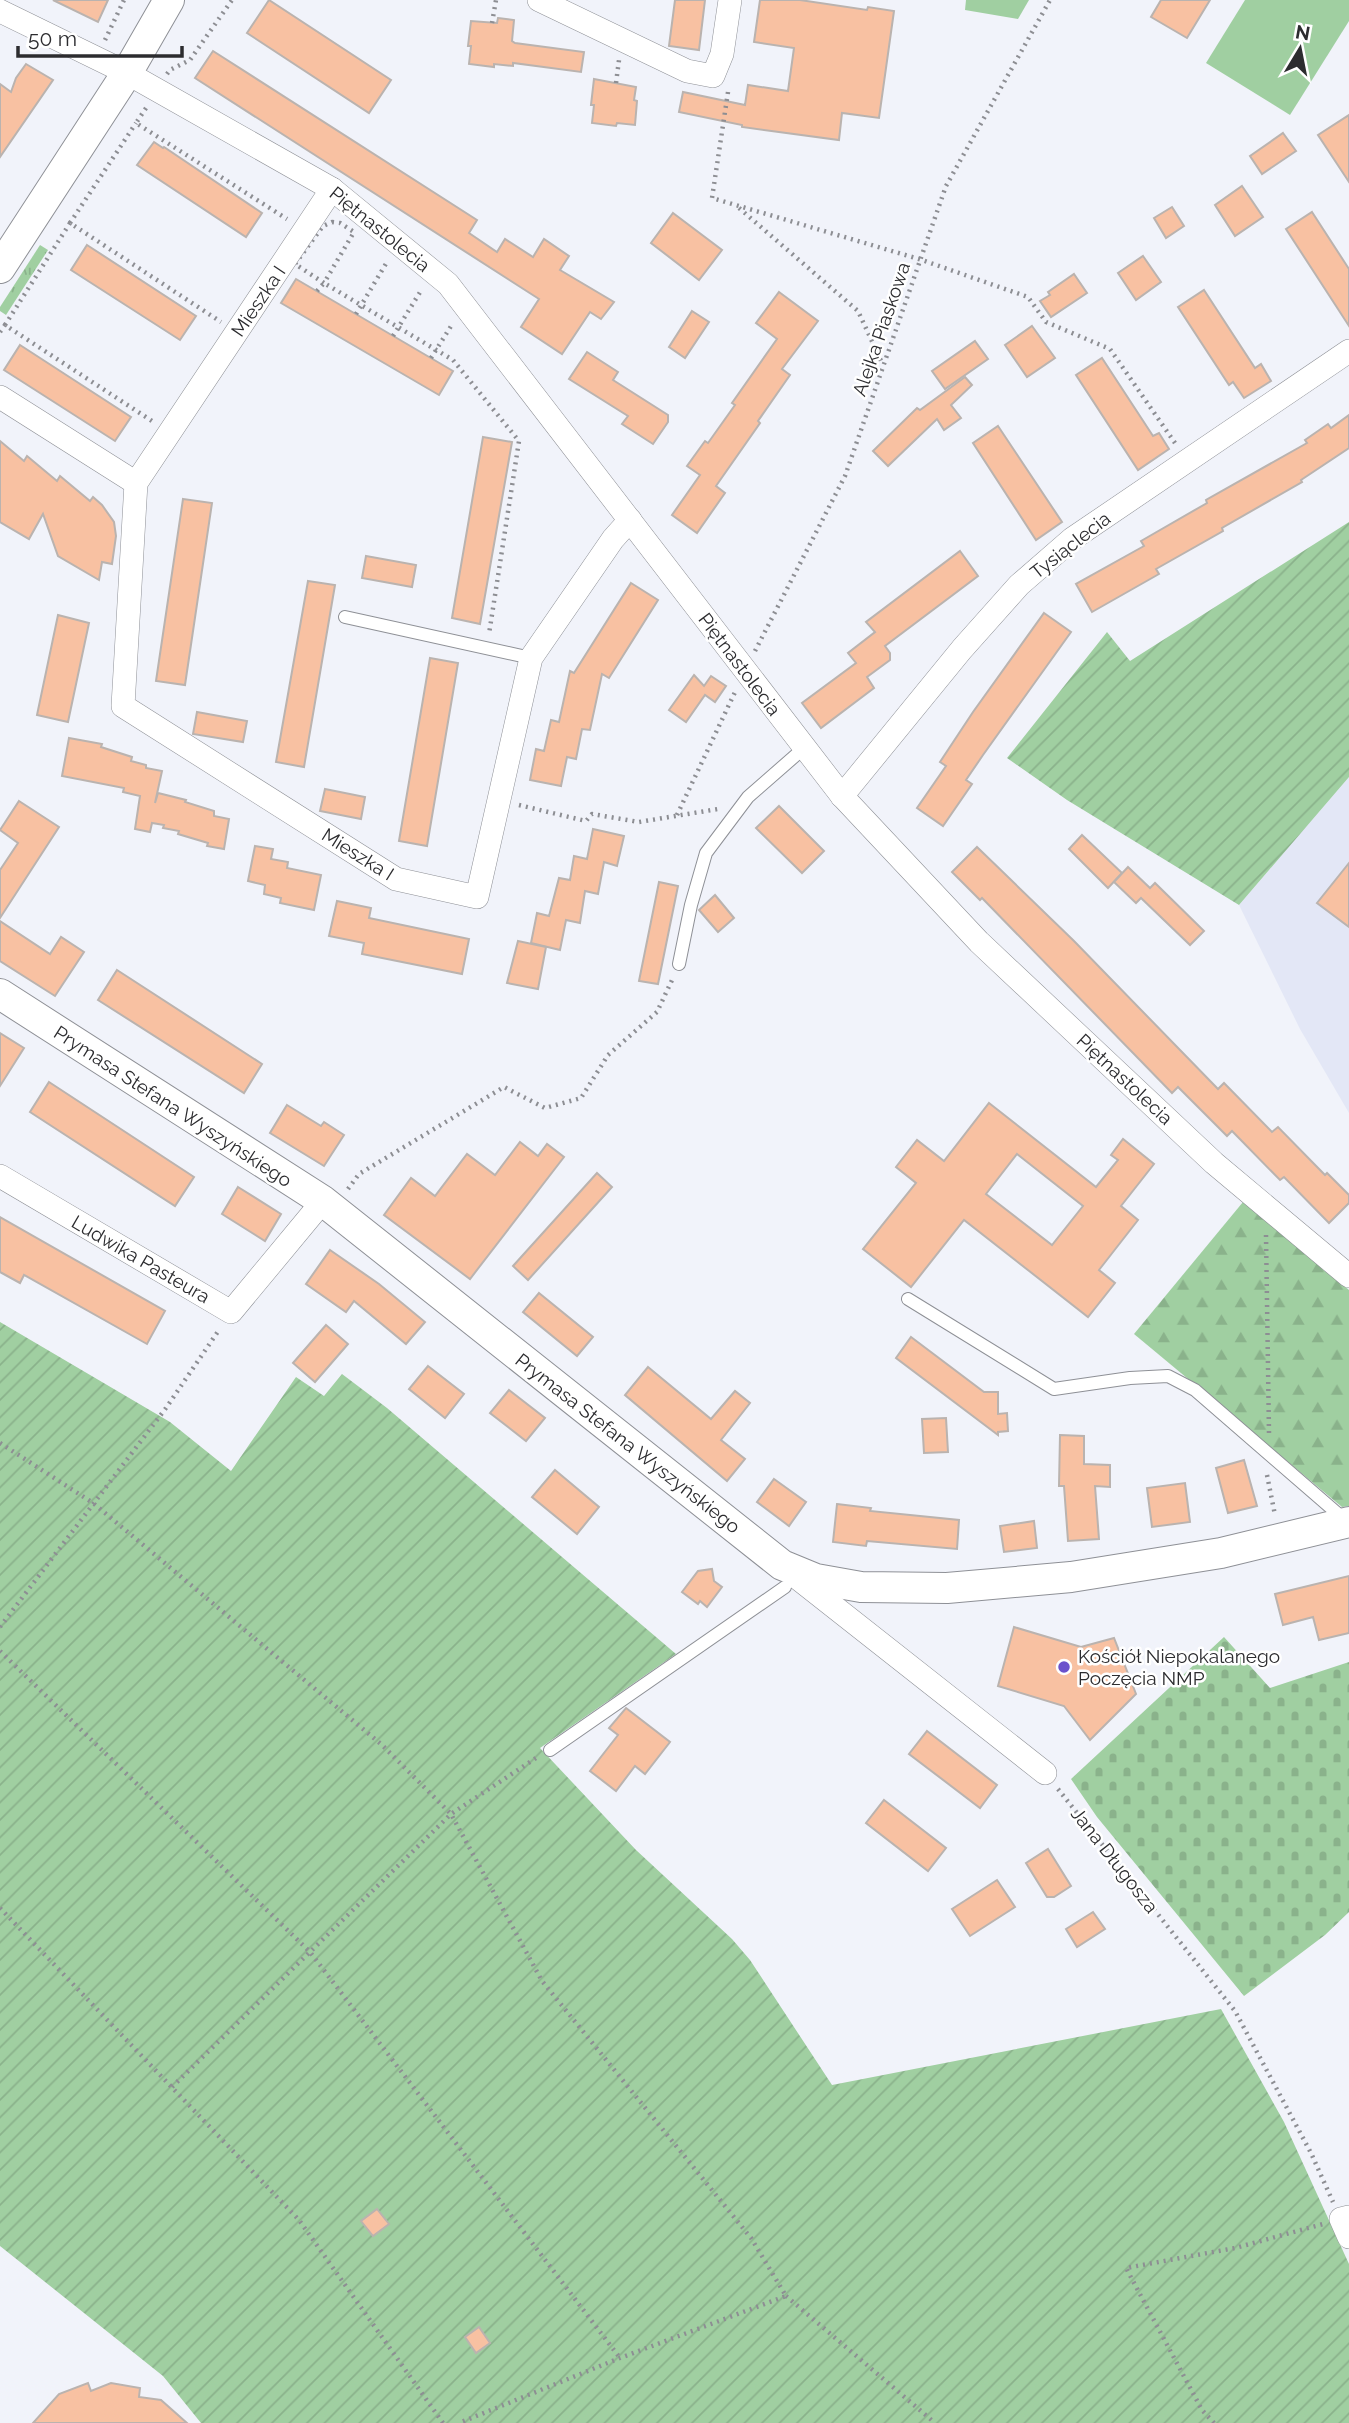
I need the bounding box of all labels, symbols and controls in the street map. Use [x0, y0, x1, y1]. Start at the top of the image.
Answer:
scale bar [18, 14, 182, 58]
north arrow [1265, 14, 1335, 84]
text: N [1294, 20, 1312, 44]
text: 50 m [28, 26, 77, 51]
street label: Piętnastolecia [325, 182, 435, 276]
street label: Alejka Piaskowa [848, 259, 914, 399]
street label: Mieszka I [226, 262, 290, 340]
street label: Tysiąclecia [1026, 507, 1114, 583]
street label: Piętnastolecia [694, 608, 786, 720]
street label: Mieszka I [318, 823, 398, 885]
street label: Prymasa Stefana Wyszyńskiego [50, 1021, 296, 1191]
street label: Piętnastolecia [1073, 1029, 1177, 1129]
street label: Ludwika Pasteura [68, 1211, 214, 1307]
street label: Prymasa Stefana Wyszyńskiego [511, 1348, 745, 1538]
place label: Kościół Niepokalanego Poczęcia NMP [1078, 1645, 1280, 1689]
marker: Kościół Niepokalanego Poczęcia NMP [1056, 1659, 1072, 1675]
street label: Jana Długosza [1067, 1803, 1163, 1917]

